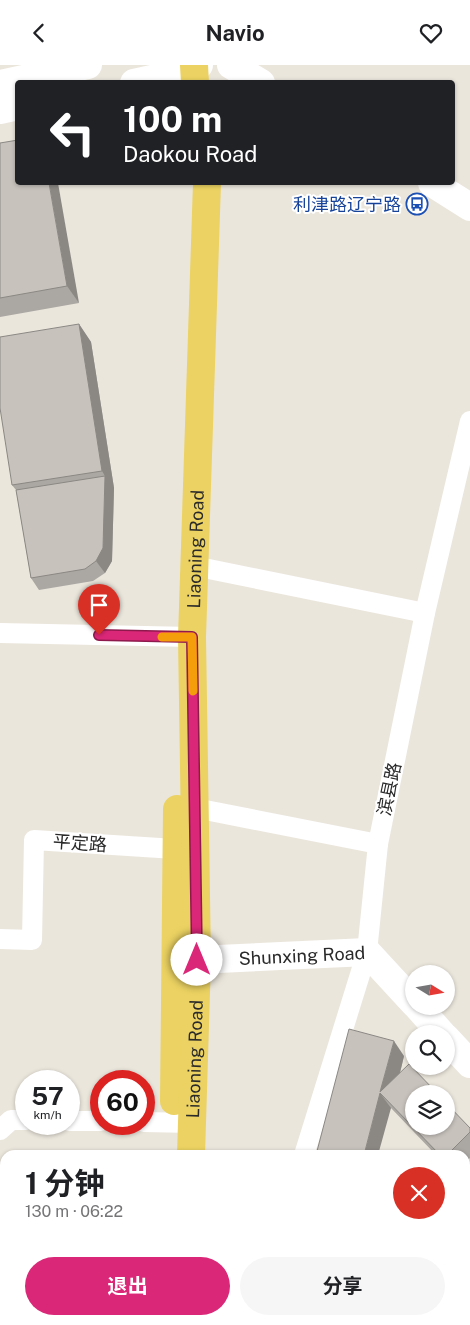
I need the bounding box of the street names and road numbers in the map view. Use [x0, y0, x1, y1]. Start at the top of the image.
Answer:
street label: Liaoning Road [182, 490, 207, 609]
street label: 滨县路 [373, 760, 405, 818]
street label: 平定路 [52, 831, 108, 855]
street label: Shunxing Road [238, 942, 366, 969]
street label: Liaoning Road [182, 999, 206, 1119]

